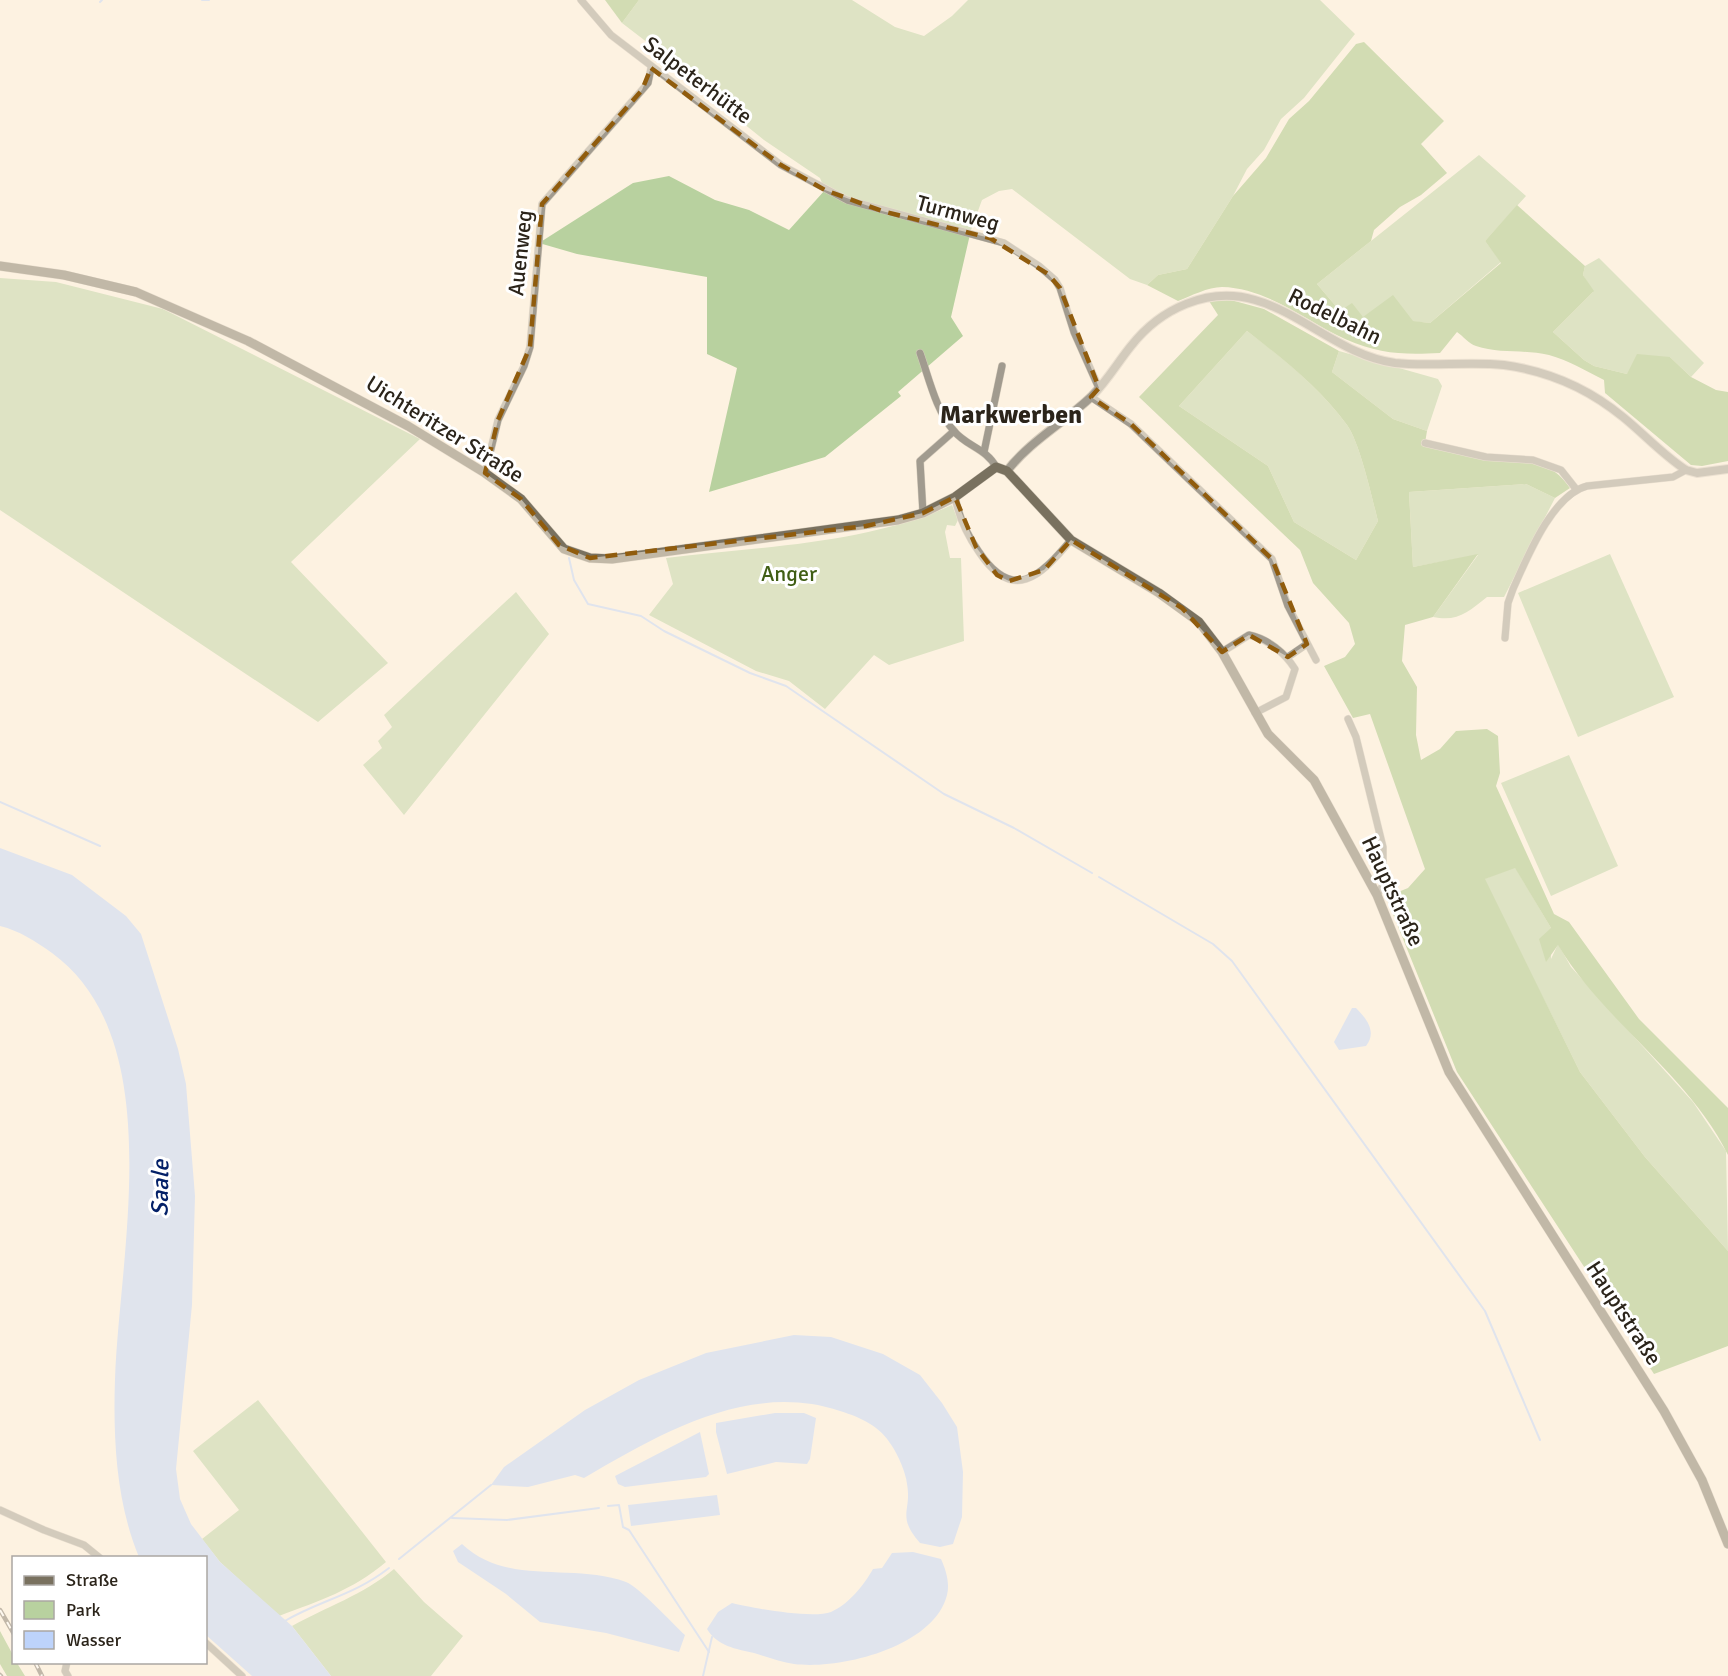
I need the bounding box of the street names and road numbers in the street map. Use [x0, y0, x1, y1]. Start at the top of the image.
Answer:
street label: Salpeterhütte [638, 30, 758, 130]
street label: Turmweg [914, 189, 1002, 237]
street label: Auenweg [502, 209, 538, 297]
street label: Rodelbahn [1284, 282, 1386, 350]
street label: Uichteritzer Straße [361, 370, 529, 488]
street label: Hauptstraße [1356, 832, 1430, 950]
street label: Hauptstraße [1580, 1256, 1668, 1370]

